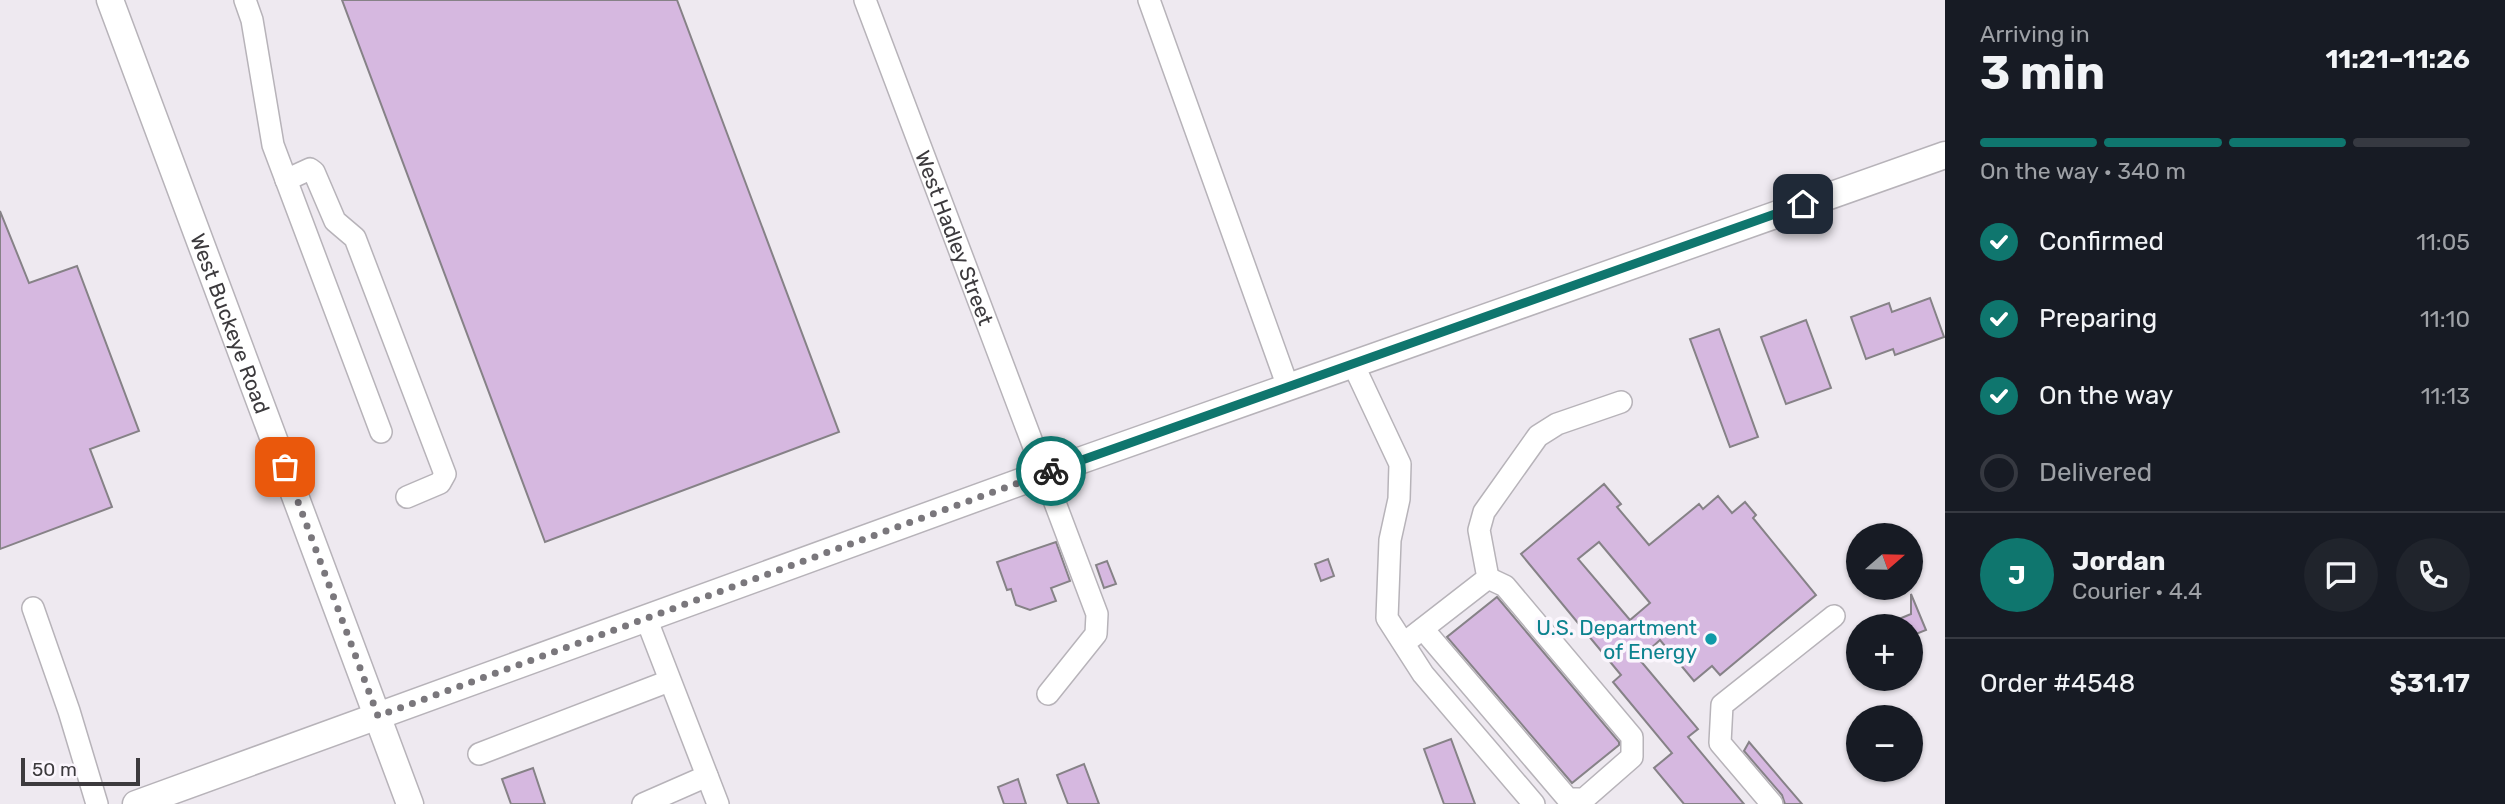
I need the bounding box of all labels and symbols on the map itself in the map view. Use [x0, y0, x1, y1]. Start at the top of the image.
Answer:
street label: West Hadley Street [910, 147, 999, 328]
pin [1773, 174, 1833, 234]
street label: West Buckeye Road [186, 230, 276, 417]
courier [1016, 436, 1086, 506]
pin [255, 437, 315, 497]
north arrow [1846, 523, 1923, 600]
place label: U.S. Department of Energy [1536, 615, 1697, 664]
marker: U.S. Department of Energy [1703, 631, 1719, 647]
scale bar [21, 755, 140, 787]

